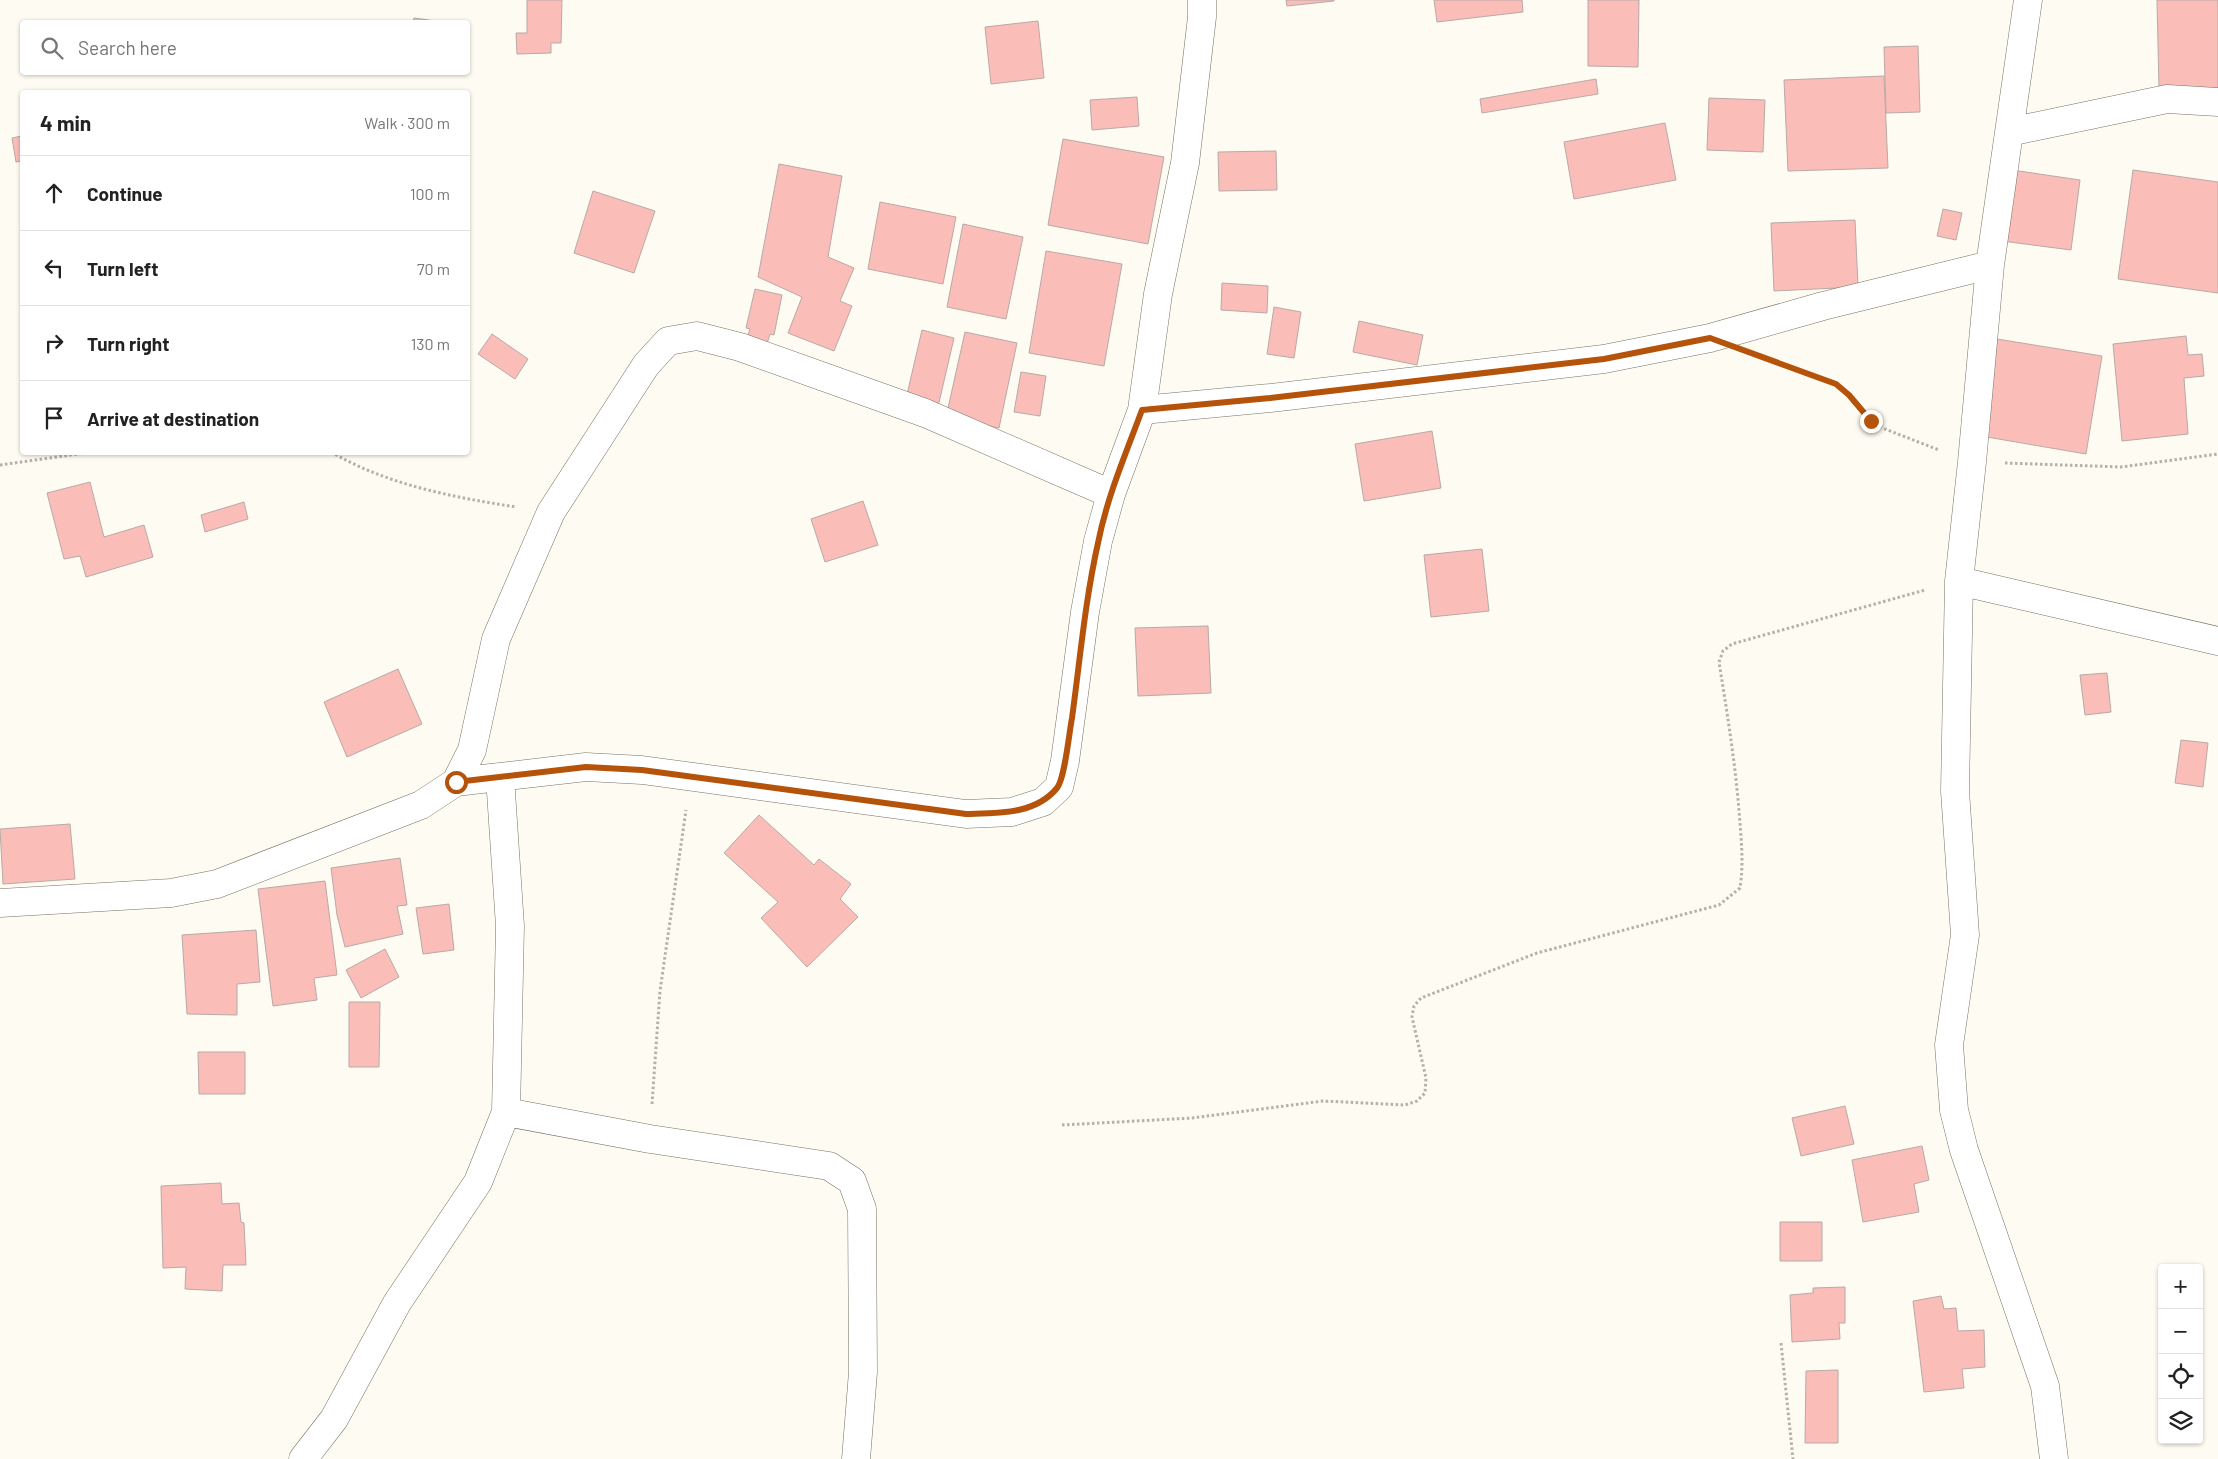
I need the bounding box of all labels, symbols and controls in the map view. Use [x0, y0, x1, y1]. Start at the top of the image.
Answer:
search box [20, 20, 470, 75]
icon: search [38, 34, 66, 62]
text: Search here [78, 36, 177, 59]
text: 4 min [40, 110, 91, 135]
text: Walk · 300 m [364, 113, 450, 132]
icon: ahead [40, 179, 68, 207]
text: Continue [87, 182, 163, 205]
text: 100 m [410, 184, 450, 203]
icon: left [40, 254, 68, 282]
text: Turn left [87, 257, 158, 280]
text: 70 m [417, 259, 450, 278]
icon: right [40, 329, 68, 357]
text: Turn right [87, 332, 169, 355]
text: 130 m [411, 334, 450, 353]
icon: arrive [40, 404, 68, 432]
text: Arrive at destination [87, 407, 259, 430]
route end [1860, 410, 1883, 433]
route start [445, 771, 468, 794]
map controls [2158, 1264, 2203, 1444]
button: + [2158, 1264, 2203, 1309]
button: − [2158, 1309, 2203, 1354]
button: locate [2158, 1354, 2203, 1399]
button: layers [2158, 1399, 2203, 1444]

